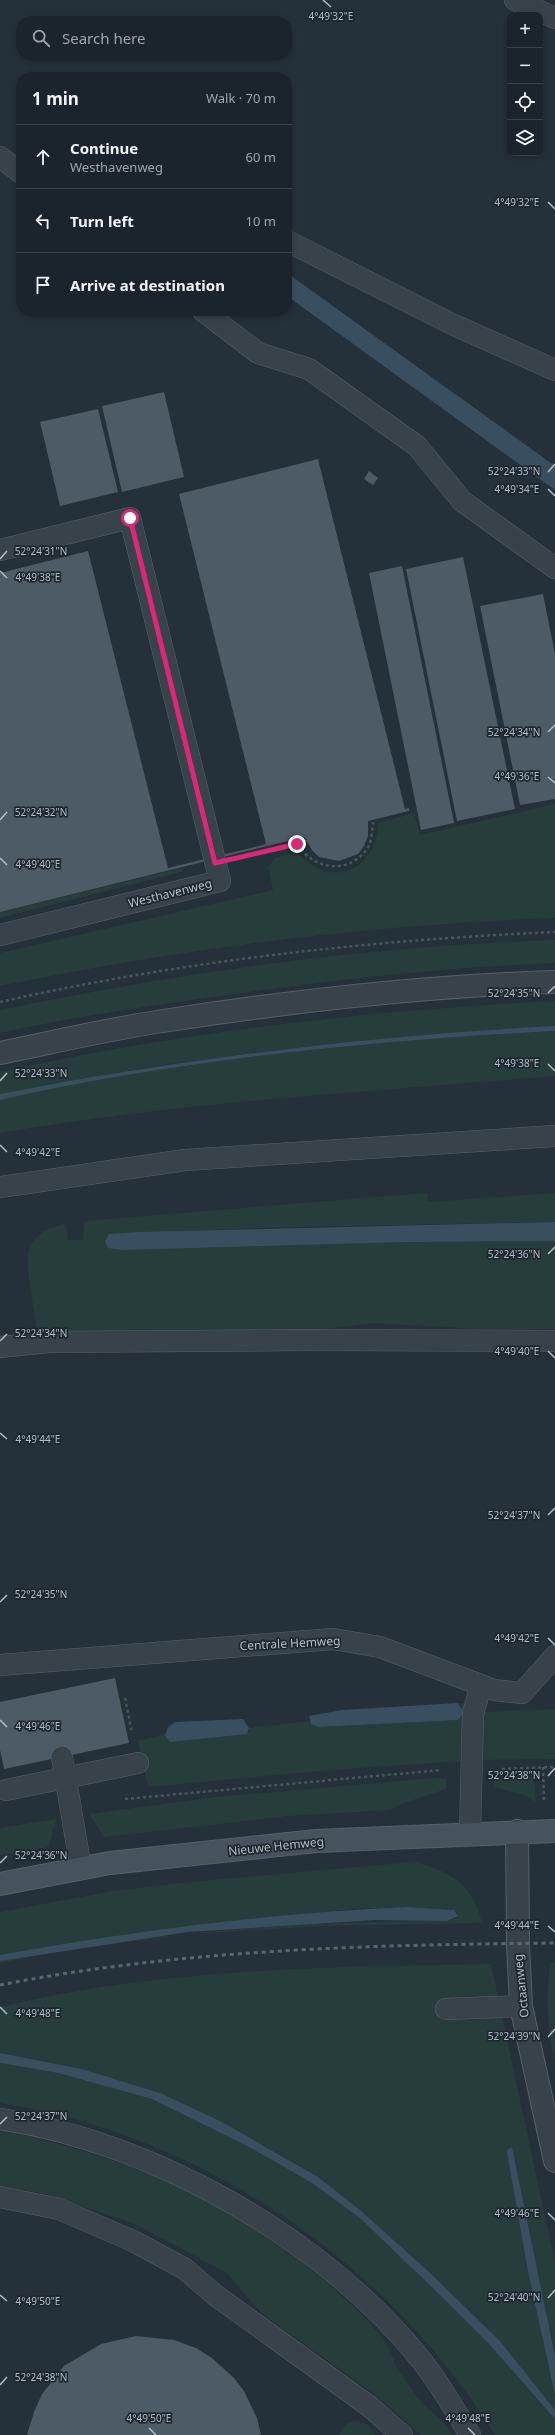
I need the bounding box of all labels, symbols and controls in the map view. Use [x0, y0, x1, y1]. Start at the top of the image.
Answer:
text: 4°49'32"E [309, 9, 353, 23]
map controls [507, 12, 543, 156]
button: + [507, 12, 543, 48]
search box [16, 16, 292, 60]
icon: search [30, 27, 52, 49]
text: Search here [62, 28, 145, 48]
button: − [507, 48, 543, 84]
button: locate [507, 84, 543, 120]
text: 1 min [32, 87, 79, 110]
text: Walk · 70 m [206, 89, 276, 107]
button: layers [507, 120, 543, 156]
text: Continue [70, 138, 138, 158]
icon: ahead [32, 146, 54, 168]
text: 60 m [246, 148, 276, 166]
text: Westhavenweg [70, 158, 163, 176]
text: 4°49'32"E [495, 195, 539, 209]
icon: left [32, 210, 54, 232]
text: Turn left [70, 211, 134, 231]
text: 10 m [246, 212, 276, 230]
icon: arrive [32, 274, 54, 296]
text: Arrive at destination [70, 275, 225, 295]
text: 52°24'33"N [488, 464, 540, 478]
text: 4°49'34"E [495, 482, 539, 496]
route start [121, 509, 139, 527]
text: 52°24'31"N [15, 544, 67, 558]
text: 4°49'38"E [16, 570, 60, 584]
text: 52°24'34"N [488, 725, 540, 739]
text: 4°49'36"E [495, 769, 539, 783]
text: 52°24'32"N [15, 805, 67, 819]
route end [288, 835, 306, 853]
text: 4°49'40"E [16, 857, 60, 871]
street label: Westhavenweg [126, 874, 214, 912]
text: 52°24'35"N [488, 986, 540, 1000]
text: 4°49'38"E [495, 1056, 539, 1070]
text: 52°24'33"N [15, 1066, 67, 1080]
text: 4°49'42"E [16, 1145, 60, 1159]
text: 52°24'36"N [488, 1247, 540, 1261]
text: 52°24'34"N [15, 1326, 67, 1340]
text: 4°49'40"E [495, 1344, 539, 1358]
text: 4°49'44"E [16, 1432, 60, 1446]
text: 52°24'37"N [488, 1508, 540, 1522]
text: 52°24'35"N [15, 1587, 67, 1601]
text: 4°49'42"E [495, 1631, 539, 1645]
street label: Centrale Hemweg [239, 1632, 341, 1654]
text: 4°49'46"E [16, 1719, 60, 1733]
text: 52°24'38"N [488, 1768, 540, 1782]
street label: Nieuwe Hemweg [227, 1833, 325, 1859]
text: 52°24'36"N [15, 1848, 67, 1862]
text: 4°49'44"E [495, 1918, 539, 1932]
street label: Octaanweg [509, 1953, 533, 2019]
text: 4°49'48"E [16, 2006, 60, 2020]
text: 52°24'39"N [488, 2029, 540, 2043]
text: 52°24'37"N [15, 2109, 67, 2123]
text: 4°49'46"E [495, 2206, 539, 2220]
text: 52°24'40"N [488, 2290, 540, 2304]
text: 4°49'50"E [16, 2294, 60, 2308]
text: 52°24'38"N [15, 2370, 67, 2384]
text: 4°49'50"E [127, 2411, 171, 2425]
text: 4°49'48"E [446, 2411, 490, 2425]

